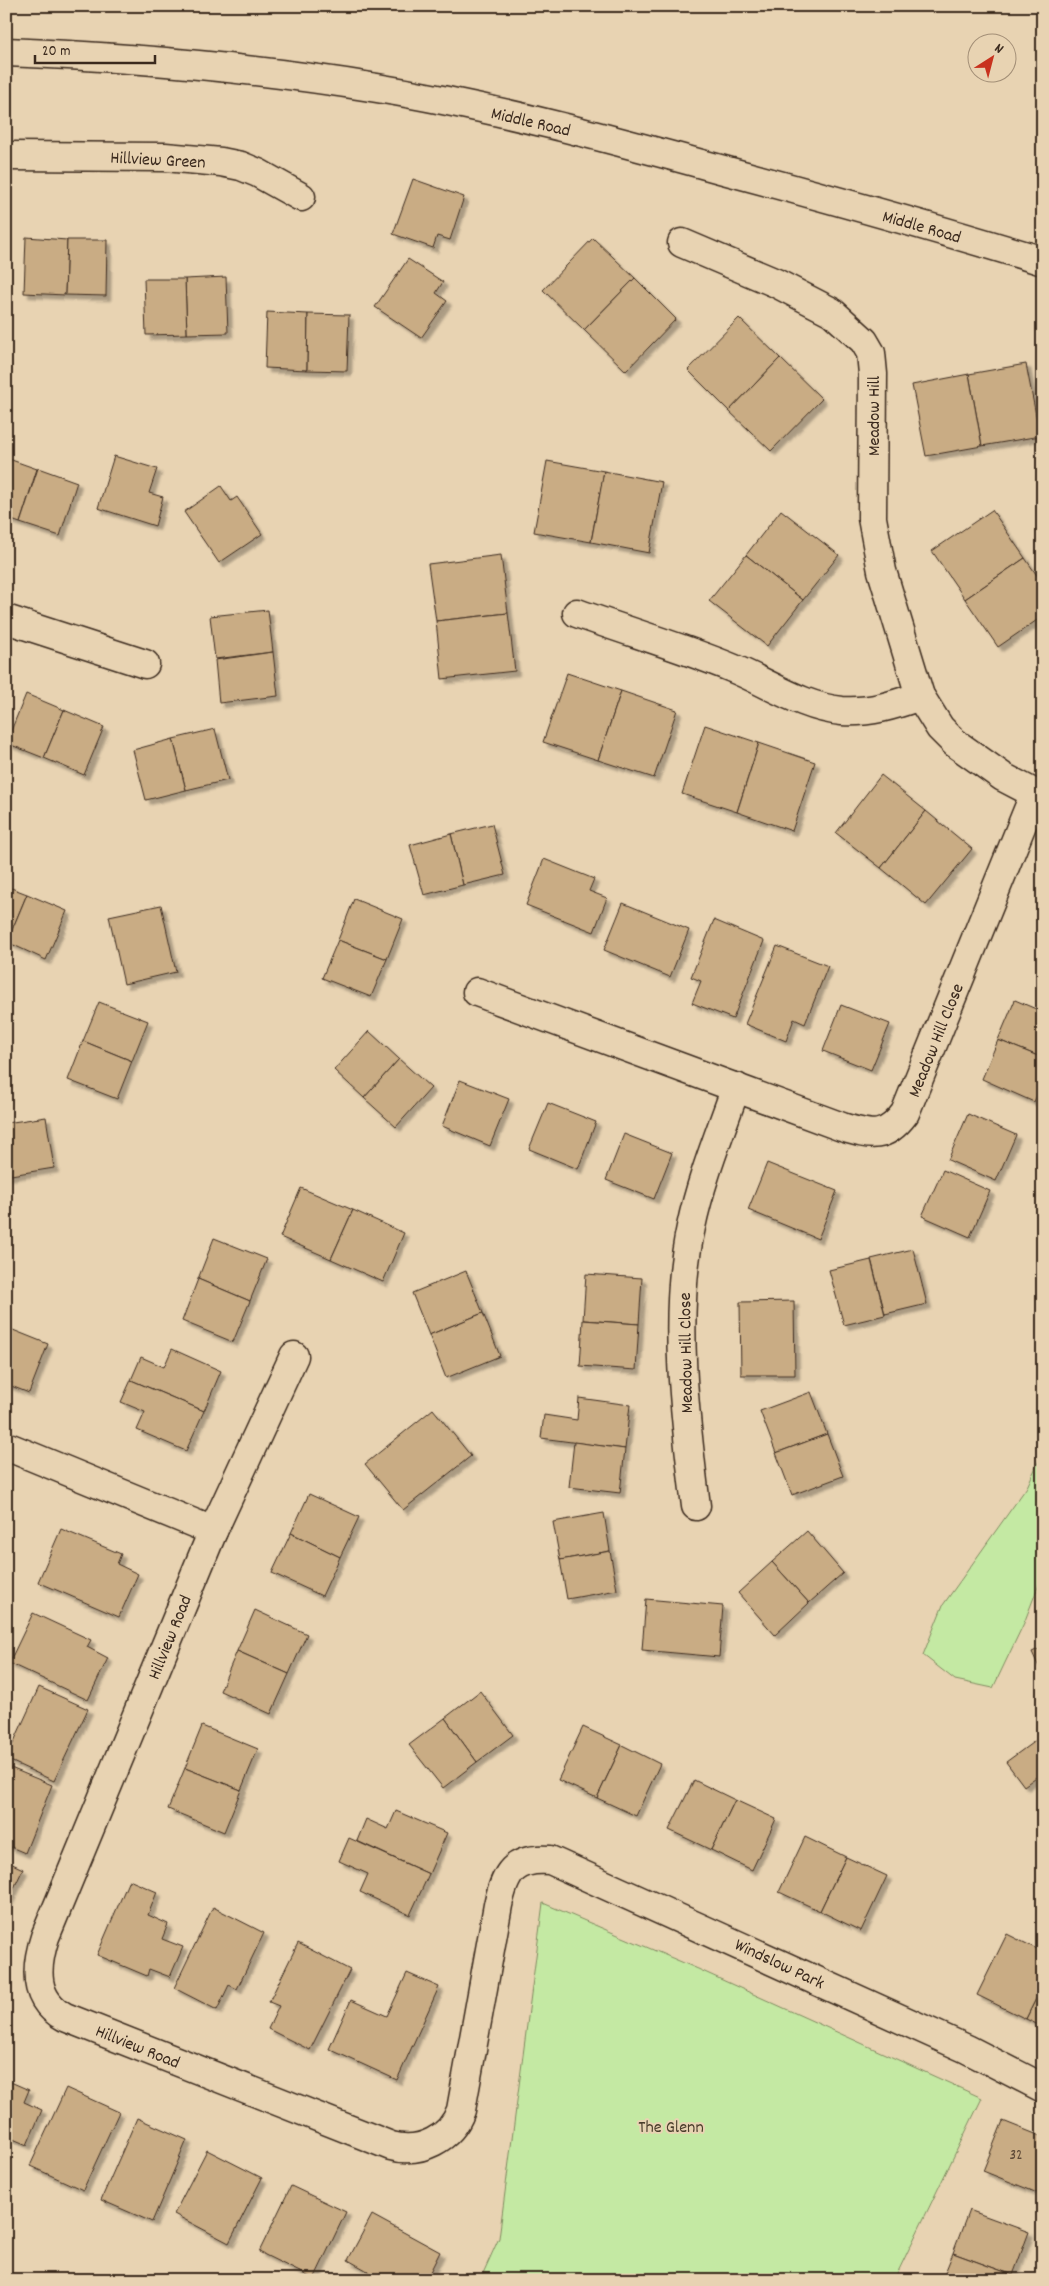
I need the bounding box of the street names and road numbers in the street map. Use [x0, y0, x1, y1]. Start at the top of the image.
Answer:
street label: Middle Road [488, 102, 573, 145]
street label: Hillview Green [110, 147, 206, 176]
street label: Middle Road [879, 205, 964, 252]
street label: Meadow Hill [863, 375, 888, 456]
street label: Meadow Hill Close [903, 980, 972, 1102]
street label: Meadow Hill Close [674, 1292, 701, 1414]
street label: Hillview Road [143, 1592, 200, 1684]
street label: Windslow Park [730, 1934, 828, 1997]
street label: Hillview Road [91, 2020, 183, 2077]

